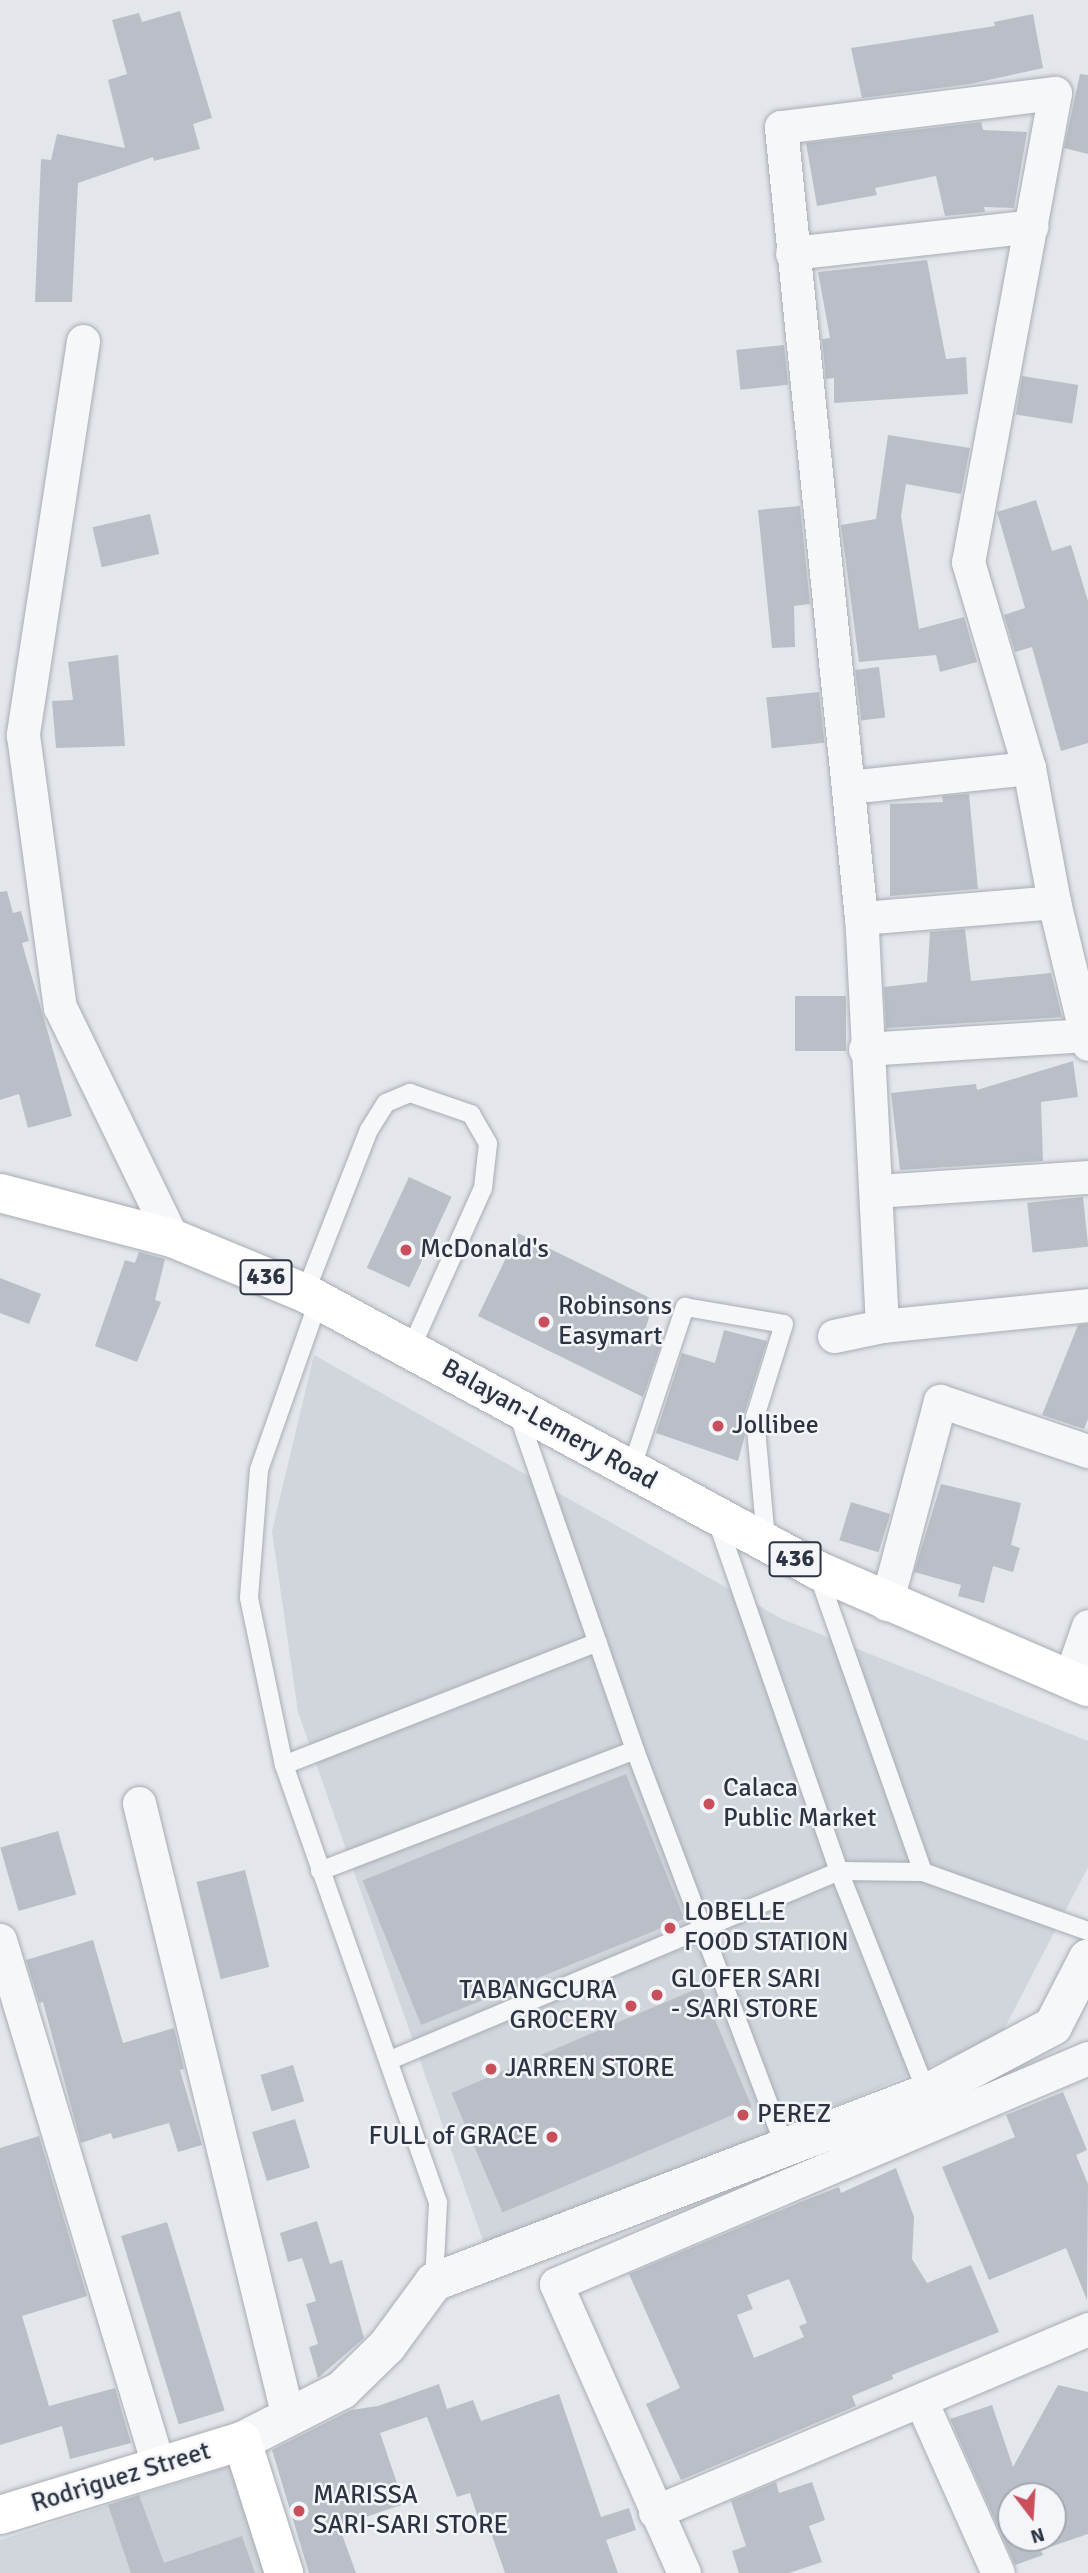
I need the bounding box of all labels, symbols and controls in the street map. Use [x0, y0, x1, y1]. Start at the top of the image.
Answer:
place label: McDonald's [420, 1234, 549, 1266]
marker: McDonald's [398, 1242, 414, 1258]
road number: 436 [238, 1256, 294, 1297]
place label: Robinsons Easymart [558, 1291, 672, 1352]
marker: Robinsons Easymart [536, 1314, 552, 1330]
street label: Balayan-Lemery Road [436, 1353, 662, 1497]
place label: Jollibee [732, 1410, 819, 1442]
marker: Jollibee [710, 1418, 726, 1434]
road number: 436 [767, 1539, 823, 1580]
place label: Calaca Public Market [723, 1773, 876, 1834]
marker: Calaca Public Market [701, 1796, 717, 1812]
place label: LOBELLE FOOD STATION [684, 1897, 849, 1958]
marker: LOBELLE FOOD STATION [662, 1920, 678, 1936]
place label: GLOFER SARI - SARI STORE [671, 1964, 821, 2025]
place label: TABANGCURA GROCERY [459, 1975, 617, 2036]
marker: GLOFER SARI - SARI STORE [649, 1987, 665, 2003]
marker: TABANGCURA GROCERY [623, 1998, 639, 2014]
place label: JARREN STORE [505, 2053, 675, 2085]
marker: JARREN STORE [483, 2061, 499, 2077]
place label: PEREZ [757, 2099, 831, 2131]
marker: PEREZ [735, 2107, 751, 2123]
place label: FULL of GRACE [369, 2121, 538, 2153]
marker: FULL of GRACE [544, 2129, 560, 2145]
street label: Rodriguez Street [28, 2436, 214, 2520]
place label: MARISSA SARI-SARI STORE [313, 2480, 508, 2542]
north arrow [997, 2482, 1067, 2552]
marker: MARISSA SARI-SARI STORE [291, 2503, 307, 2519]
text: N [1028, 2522, 1047, 2549]

